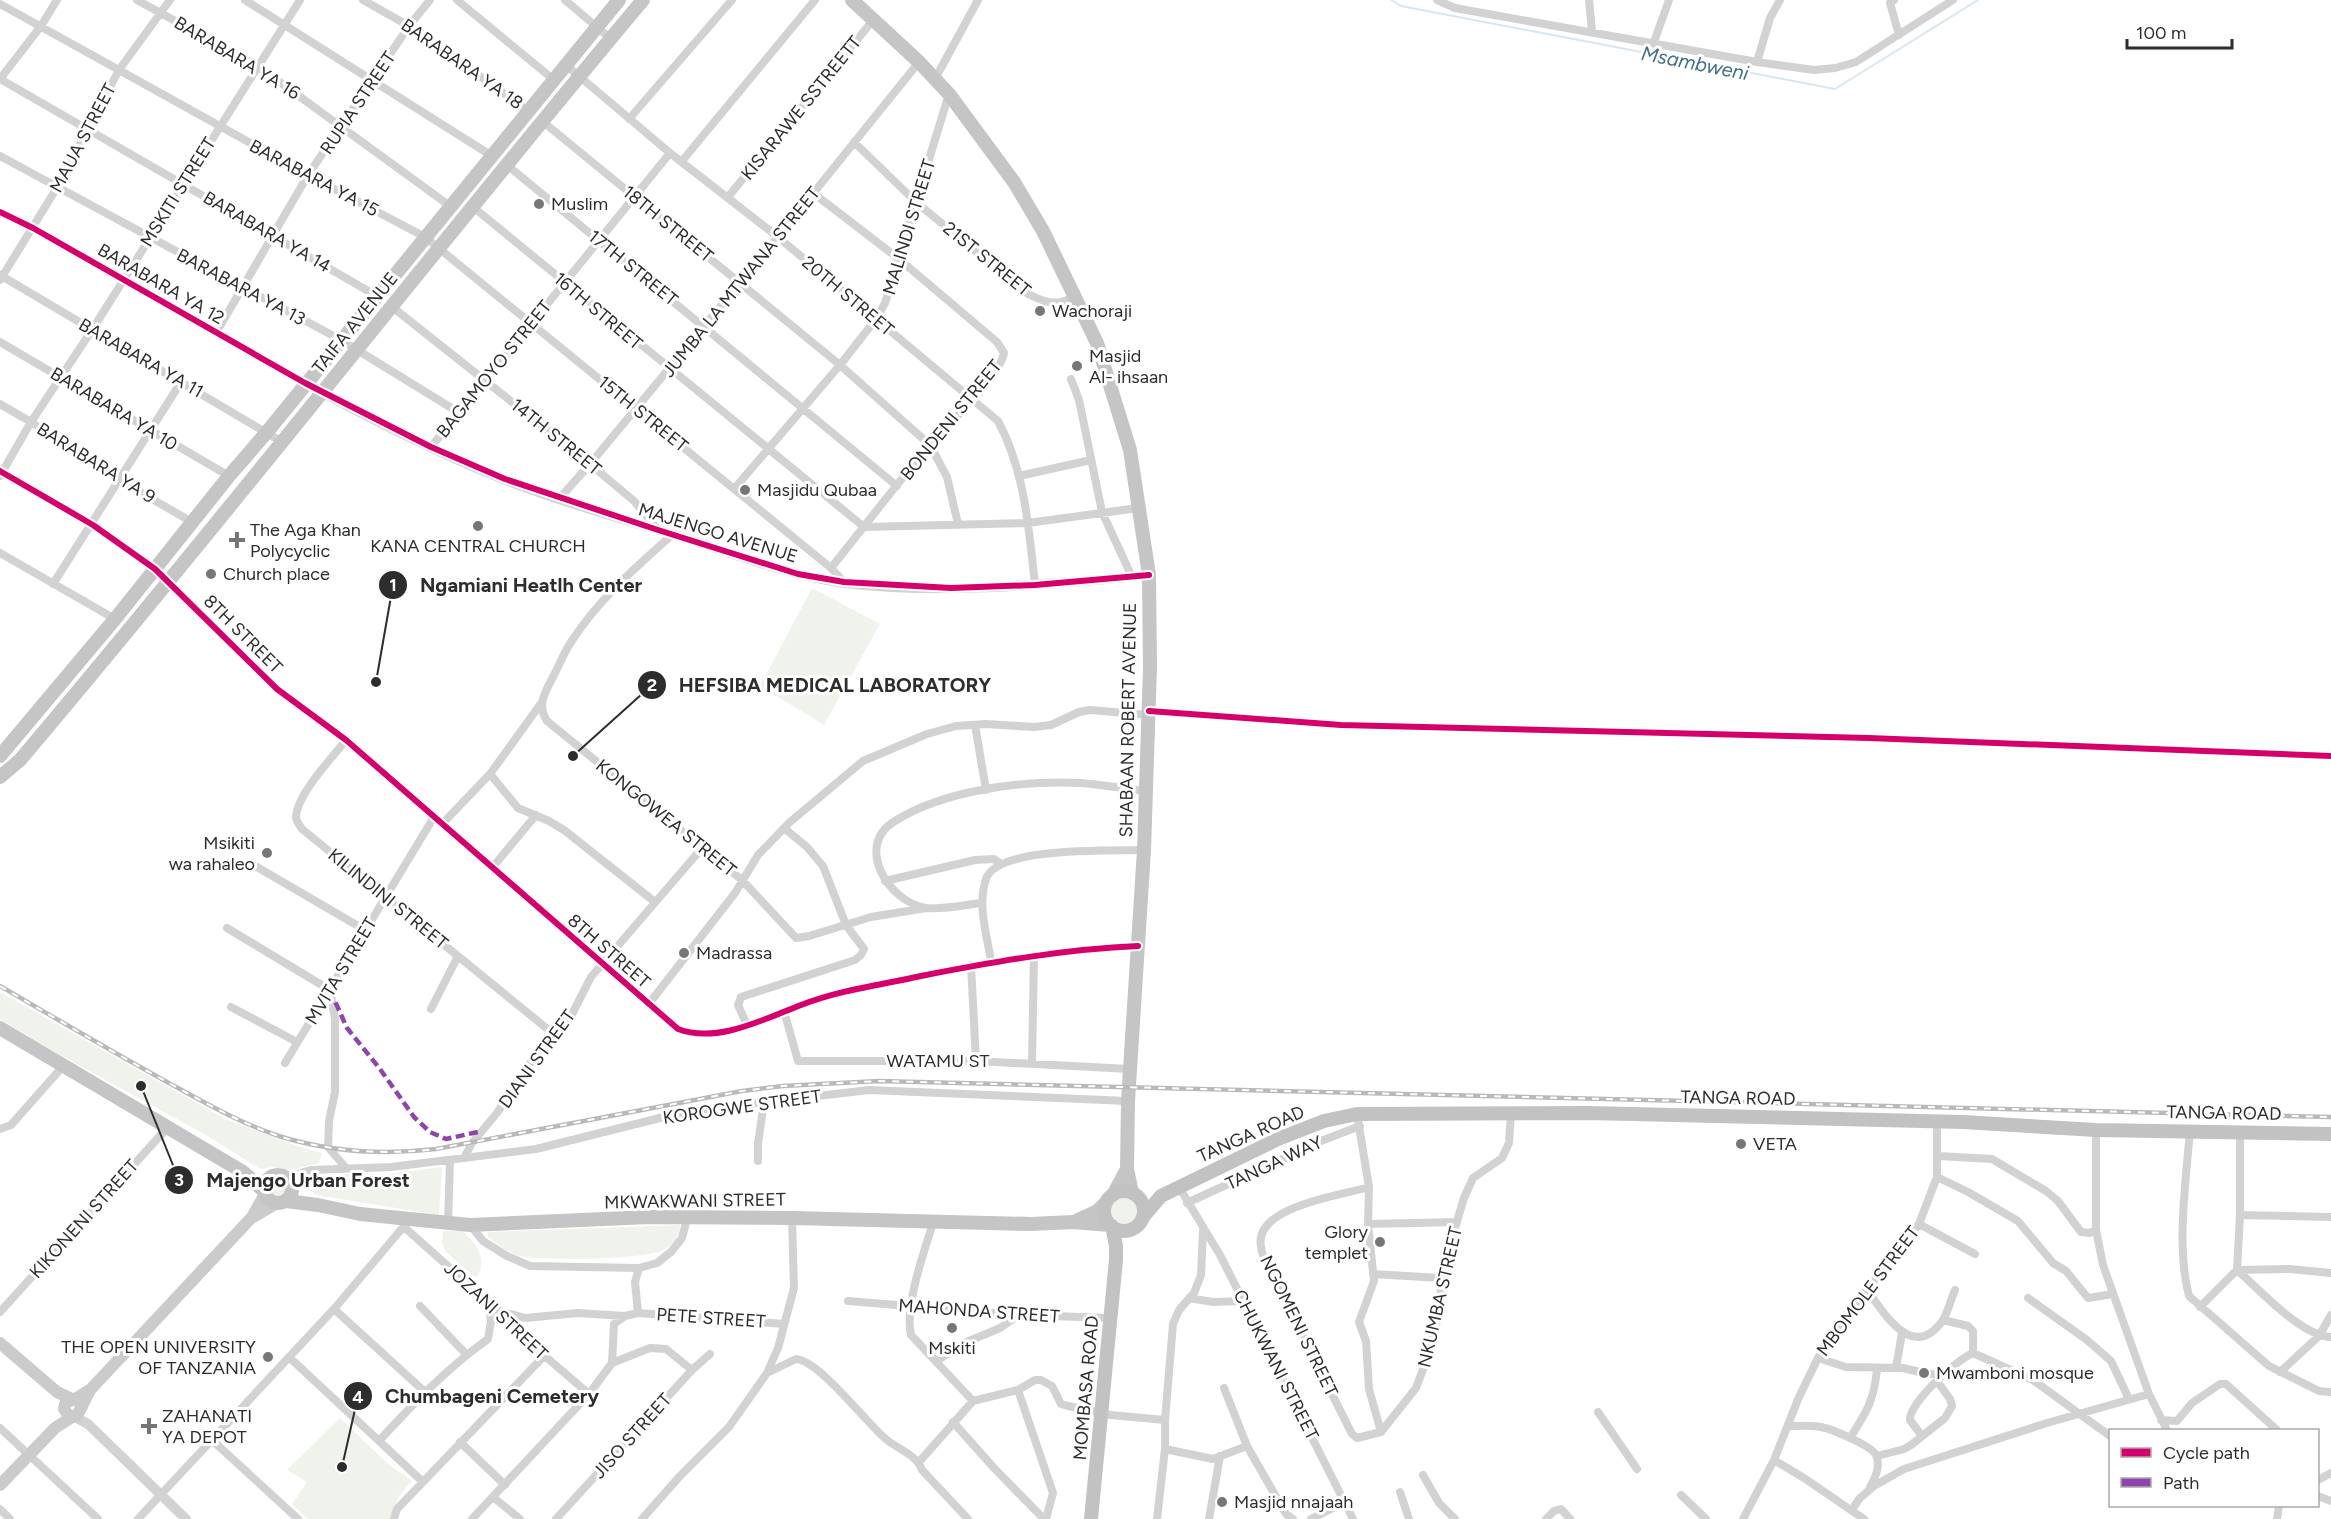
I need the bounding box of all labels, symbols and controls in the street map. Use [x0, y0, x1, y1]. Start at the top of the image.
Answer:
street label: BARABARA YA 16 [170, 12, 304, 104]
scale bar [2127, 12, 2232, 50]
street label: BARABARA YA 18 [397, 14, 527, 114]
text: 100 m [2136, 22, 2186, 44]
street label: KISARAWE SSTREETT [736, 32, 866, 184]
water label: Msambweni [1639, 41, 1751, 85]
street label: RUPIA STREET [315, 47, 401, 159]
street label: MAUA STREET [45, 80, 121, 196]
street label: MSKITI STREET [136, 133, 220, 251]
street label: BARABARA YA 15 [246, 135, 382, 221]
street label: MALINDI STREET [878, 156, 940, 298]
street label: 18TH STREET [618, 181, 718, 267]
street label: JUMBA LA MTWANA STREET [657, 182, 825, 382]
street label: BARABARA YA 14 [199, 186, 335, 278]
place label: Muslim [551, 193, 608, 215]
marker: Muslim [532, 197, 546, 211]
street label: 21ST STREET [939, 217, 1035, 301]
street label: 17TH STREET [584, 225, 682, 311]
street label: BARABARA YA 12 [94, 239, 228, 329]
street label: BARABARA YA 13 [173, 244, 309, 330]
street label: 20TH STREET [798, 251, 898, 341]
street label: TAIFA AVENUE [307, 268, 403, 378]
street label: 16TH STREET [549, 268, 647, 355]
street label: BAGAMOYO STREET [432, 296, 556, 442]
place label: Wachoraji [1052, 300, 1132, 322]
marker: Wachoraji [1033, 304, 1047, 318]
street label: BARABARA YA 11 [75, 313, 207, 403]
place label: Masjid Al- ihsaan [1089, 345, 1168, 388]
street label: BONDENI STREET [896, 355, 1006, 485]
marker: Masjid Al- ihsaan [1070, 359, 1084, 373]
street label: BARABARA YA 10 [47, 362, 181, 456]
street label: 15TH STREET [594, 371, 692, 457]
street label: 14TH STREET [506, 394, 606, 480]
street label: BARABARA YA 9 [33, 418, 159, 508]
place label: Masjidu Qubaa [757, 479, 877, 501]
marker: Masjidu Qubaa [738, 483, 752, 497]
street label: MAJENGO AVENUE [636, 498, 800, 568]
place label: The Aga Khan Polycyclic [250, 519, 361, 562]
marker: KANA CENTRAL CHURCH [471, 519, 485, 533]
marker: The Aga Khan Polycyclic [228, 531, 246, 549]
place label: KANA CENTRAL CHURCH [370, 535, 586, 557]
place label: Church place [223, 563, 330, 585]
callout: Ngamiani Heatlh Center [378, 566, 654, 604]
marker: Church place [204, 567, 218, 581]
text: Ngamiani Heatlh Center [420, 573, 642, 597]
text: 1 [389, 574, 397, 596]
street label: 8TH STREET [199, 590, 287, 678]
street label: SHABAAN ROBERT AVENUE [1115, 602, 1141, 838]
callout: HEFSIBA MEDICAL LABORATORY [637, 666, 1003, 704]
text: HEFSIBA MEDICAL LABORATORY [679, 673, 991, 697]
text: 2 [647, 674, 657, 696]
street label: KONGOWEA STREET [591, 755, 741, 881]
place label: Msikiti wa rahaleo [169, 832, 255, 875]
street label: KILINDINI STREET [324, 844, 452, 954]
marker: Msikiti wa rahaleo [260, 846, 274, 860]
street label: 8TH STREET [563, 909, 655, 993]
street label: MVITA STREET [300, 913, 382, 1029]
place label: Madrassa [696, 942, 772, 964]
marker: Madrassa [677, 946, 691, 960]
street label: DIANI STREET [494, 1005, 580, 1112]
street label: WATAMU ST [887, 1050, 990, 1072]
street label: KOROGWE STREET [661, 1085, 823, 1129]
street label: TANGA ROAD [1680, 1086, 1796, 1110]
street label: TANGA ROAD [1194, 1101, 1308, 1167]
street label: TANGA ROAD [2166, 1101, 2282, 1125]
street label: TANGA WAY [1222, 1131, 1326, 1195]
place label: VETA [1753, 1133, 1797, 1155]
marker: VETA [1734, 1137, 1748, 1151]
street label: KIKONENI STREET [25, 1155, 143, 1283]
callout: Majengo Urban Forest [164, 1161, 421, 1199]
text: Majengo Urban Forest [206, 1168, 410, 1192]
text: 3 [174, 1169, 184, 1191]
street label: MKWAKWANI STREET [604, 1188, 786, 1214]
place label: Glory templet [1305, 1221, 1369, 1264]
street label: MBOMOLE STREET [1812, 1221, 1924, 1360]
street label: NKUMBA STREET [1413, 1224, 1467, 1370]
marker: Glory templet [1373, 1235, 1387, 1249]
street label: NGOMENI STREET [1255, 1252, 1343, 1400]
street label: JOZANI STREET [440, 1257, 552, 1365]
street label: CHUKWANI STREET [1229, 1286, 1323, 1444]
street label: MAHONDA STREET [898, 1294, 1060, 1328]
street label: PETE STREET [656, 1303, 767, 1333]
street label: MOMBASA ROAD [1069, 1315, 1103, 1461]
marker: Mskiti [945, 1321, 959, 1335]
place label: THE OPEN UNIVERSITY OF TANZANIA [61, 1336, 256, 1379]
place label: Mskiti [928, 1337, 976, 1359]
marker: THE OPEN UNIVERSITY OF TANZANIA [261, 1350, 275, 1364]
place label: Mwamboni mosque [1936, 1362, 2094, 1384]
marker: Mwamboni mosque [1917, 1366, 1931, 1380]
callout: Chumbageni Cemetery [343, 1377, 611, 1415]
text: Chumbageni Cemetery [385, 1384, 599, 1408]
text: 4 [352, 1386, 364, 1408]
street label: JISO STREET [588, 1389, 676, 1483]
place label: ZAHANATI YA DEPOT [162, 1405, 252, 1448]
marker: ZAHANATI YA DEPOT [140, 1417, 158, 1435]
legend [2109, 1429, 2319, 1507]
text: Cycle path [2163, 1442, 2250, 1464]
text: Path [2163, 1472, 2199, 1494]
place label: Masjid nnajaah [1234, 1491, 1353, 1513]
marker: Masjid nnajaah [1215, 1495, 1229, 1509]

